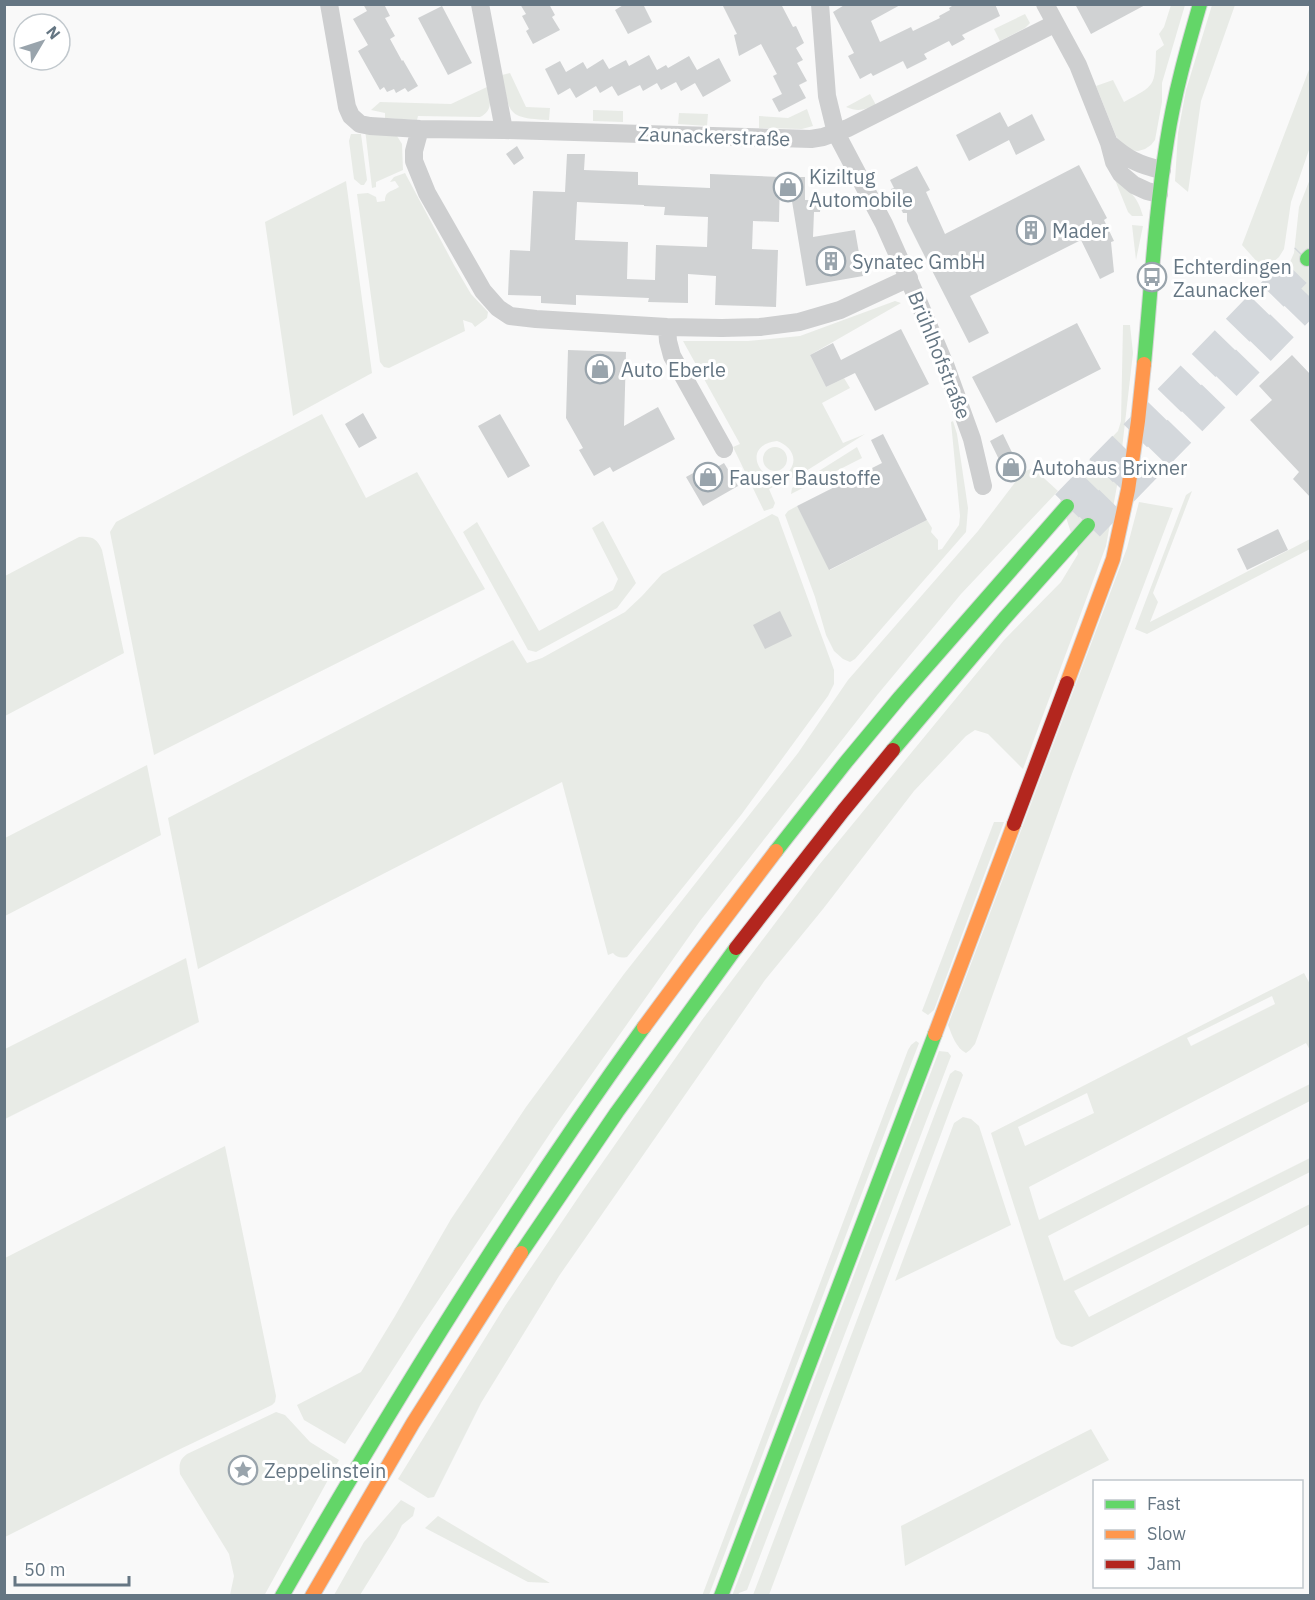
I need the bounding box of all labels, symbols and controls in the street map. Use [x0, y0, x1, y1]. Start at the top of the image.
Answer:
north arrow [12, 12, 72, 72]
text: N [42, 22, 65, 43]
street label: Zaunackerstraße [637, 120, 791, 152]
place label: Kiziltug Automobile [809, 163, 913, 213]
shop icon: Kiziltug Automobile [772, 171, 804, 203]
building icon: Mader [1015, 214, 1047, 246]
place label: Mader [1052, 217, 1109, 244]
building icon: Synatec GmbH [815, 245, 847, 277]
place label: Synatec GmbH [852, 248, 985, 275]
place label: Echterdingen Zaunacker [1173, 253, 1292, 303]
bus stop icon: Echterdingen Zaunacker [1136, 261, 1168, 293]
street label: Brühlhofstraße [902, 287, 978, 423]
shop icon: Auto Eberle [584, 353, 616, 385]
place label: Auto Eberle [621, 356, 726, 383]
shop icon: Autohaus Brixner [995, 451, 1027, 483]
place label: Autohaus Brixner [1032, 454, 1187, 481]
shop icon: Fauser Baustoffe [692, 461, 724, 493]
place label: Fauser Baustoffe [729, 464, 881, 491]
place icon: Zeppelinstein [227, 1454, 259, 1486]
place label: Zeppelinstein [264, 1457, 386, 1484]
legend [1093, 1480, 1303, 1588]
text: Fast [1147, 1492, 1181, 1515]
text: Slow [1147, 1522, 1186, 1545]
scale bar [15, 1549, 129, 1587]
text: Jam [1147, 1552, 1182, 1575]
text: 50 m [24, 1558, 66, 1581]

